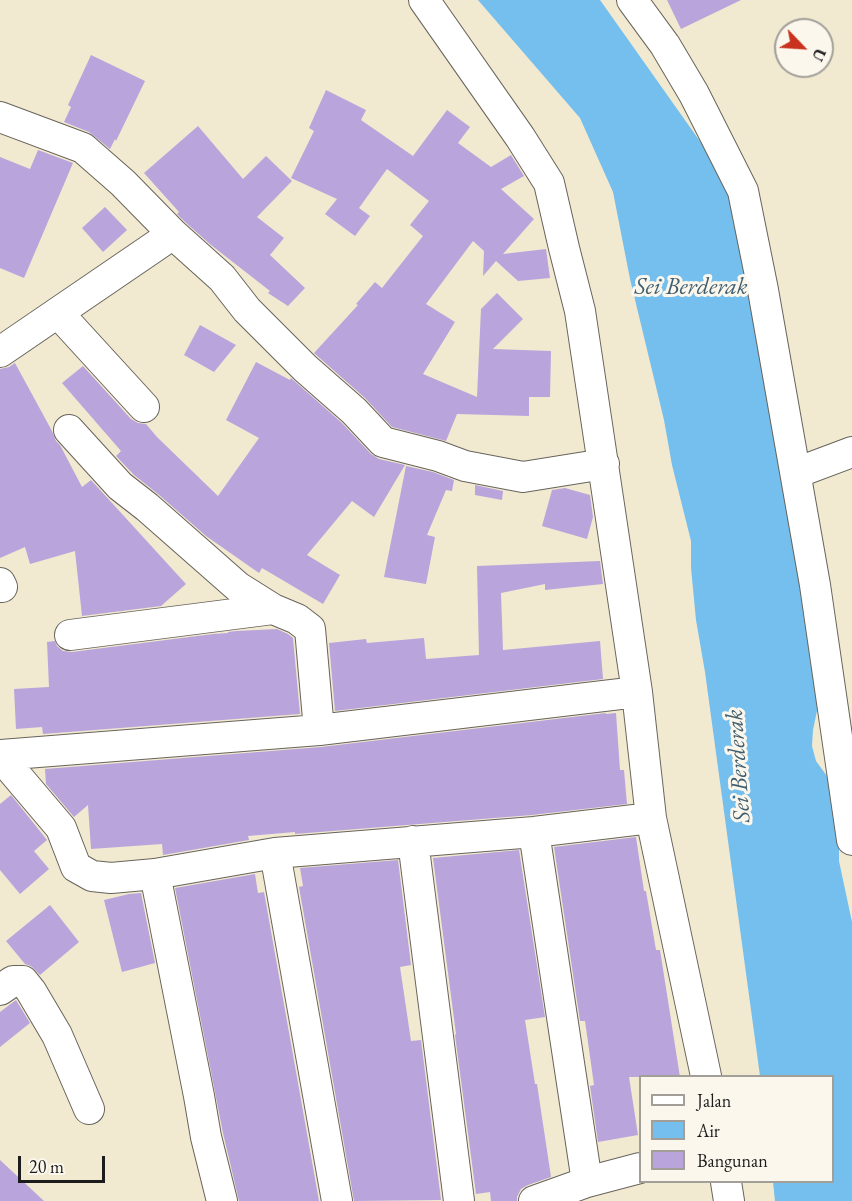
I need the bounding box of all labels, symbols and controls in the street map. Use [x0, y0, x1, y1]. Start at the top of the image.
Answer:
north arrow [774, 18, 834, 78]
text: U [807, 45, 831, 65]
water label: Sei Berderak [634, 273, 748, 301]
water label: Sei Berderak [721, 709, 757, 823]
legend [639, 1075, 834, 1183]
text: Jalan [697, 1089, 731, 1112]
text: Air [697, 1119, 720, 1142]
scale bar [21, 1144, 108, 1182]
text: Bangunan [697, 1149, 768, 1172]
text: 20 m [29, 1155, 64, 1178]

